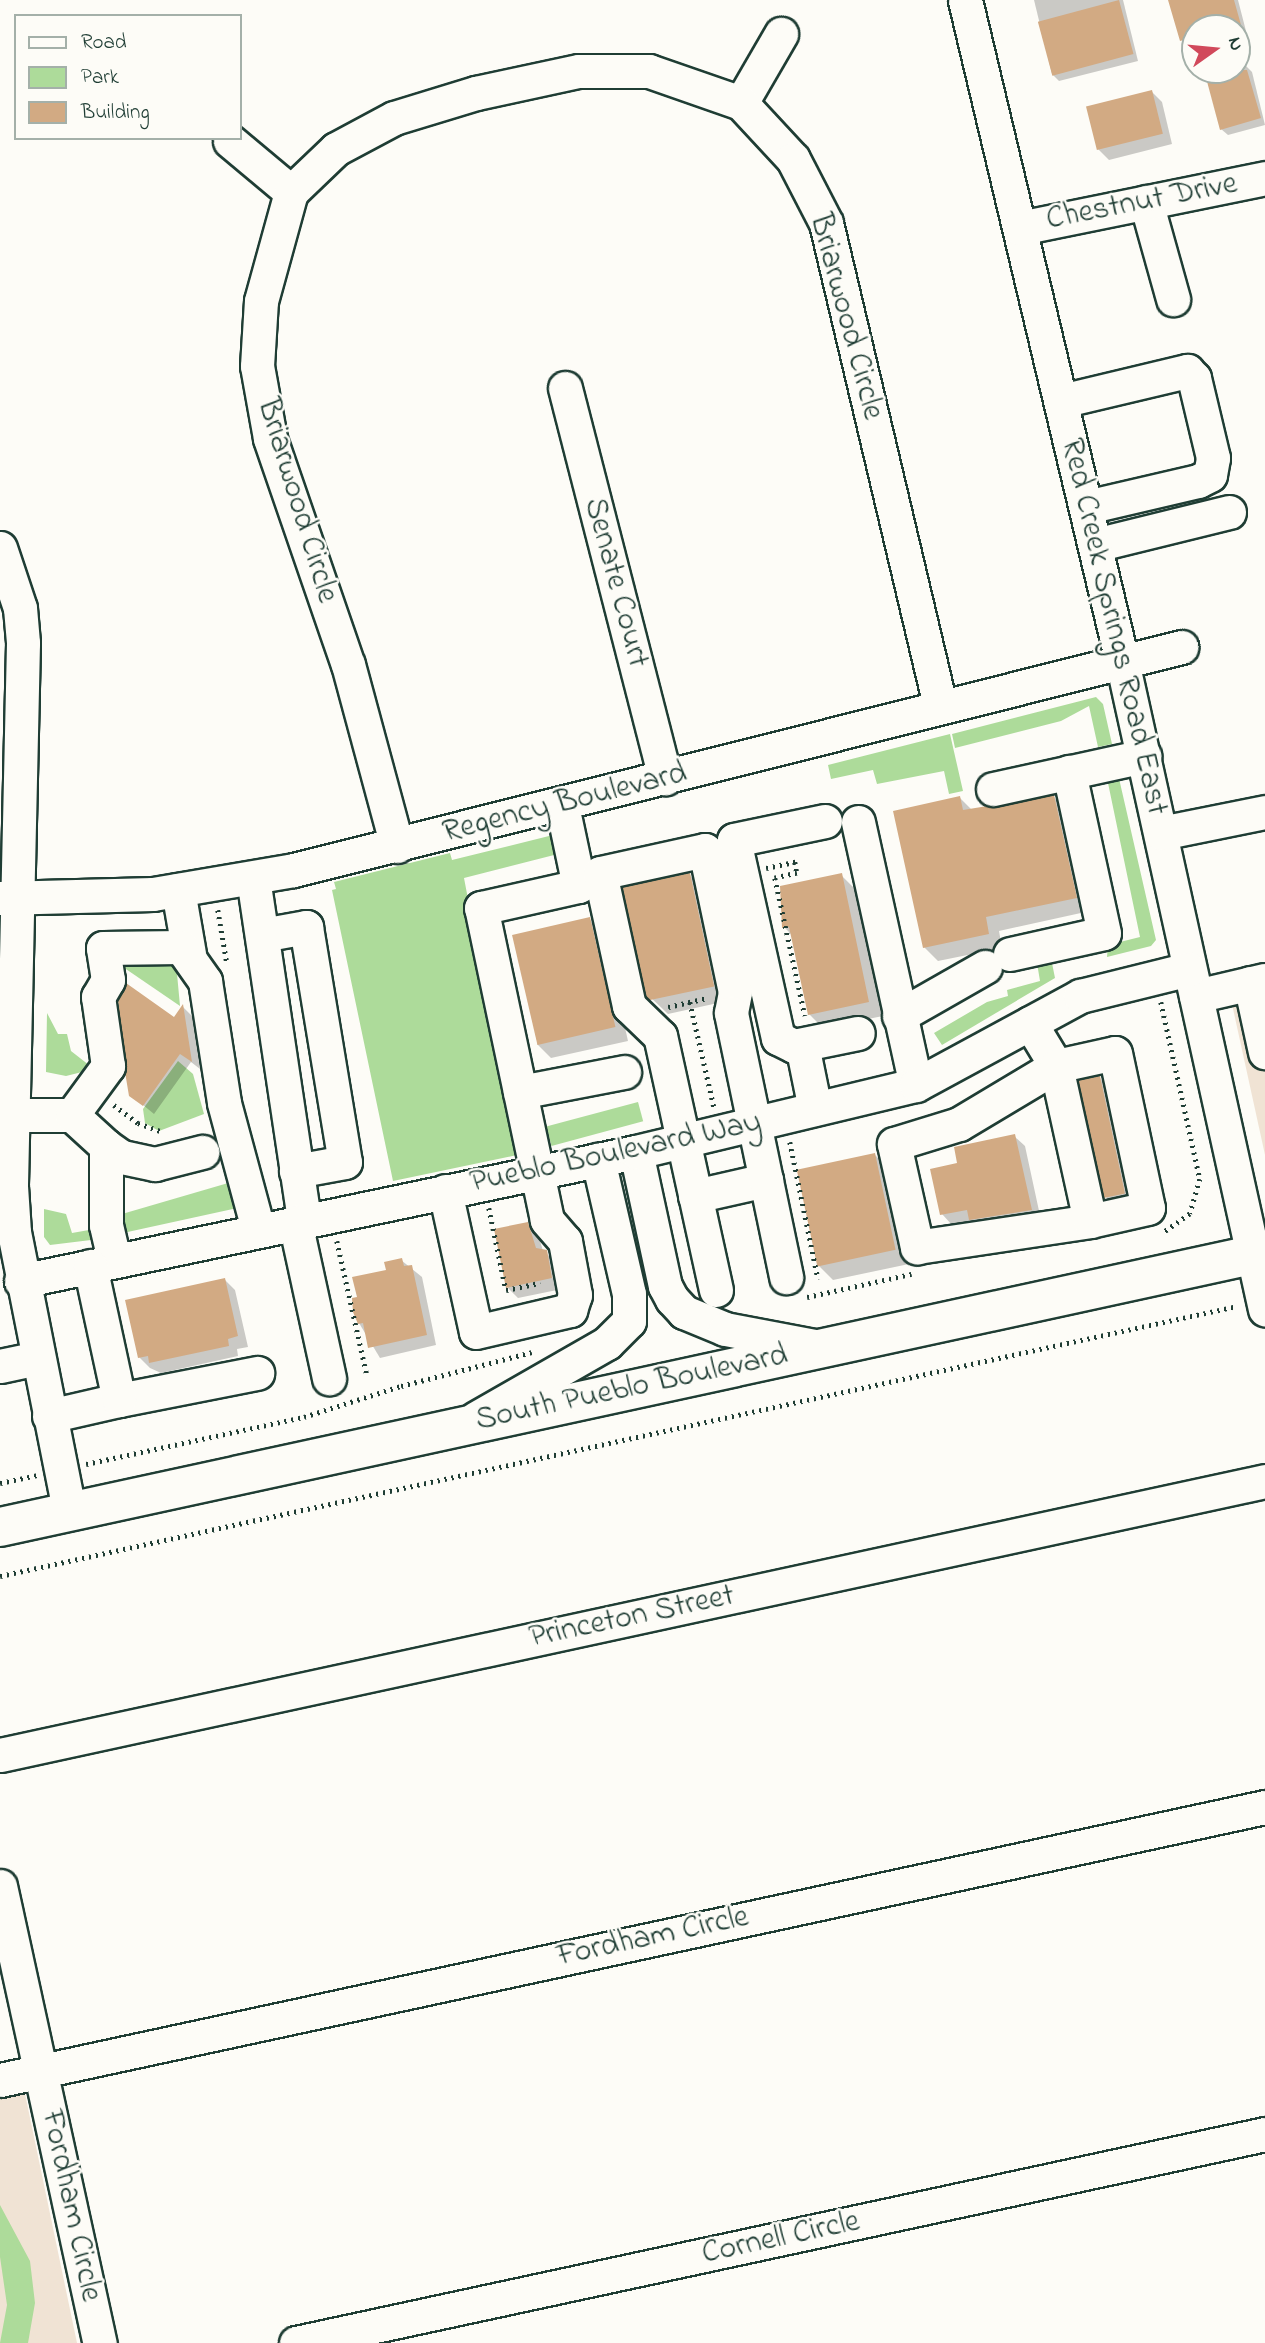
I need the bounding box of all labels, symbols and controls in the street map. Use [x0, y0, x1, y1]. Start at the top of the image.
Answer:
legend [14, 14, 242, 140]
north arrow [1181, 14, 1251, 84]
text: Road [81, 28, 127, 58]
text: N [1220, 34, 1250, 54]
text: Park [81, 63, 119, 93]
text: Building [81, 98, 150, 128]
street label: Chestnut Drive [1043, 166, 1241, 240]
street label: Briarwood Circle [799, 210, 891, 424]
street label: Briarwood Circle [247, 394, 345, 608]
street label: Red Creek Springs Road East [1051, 435, 1175, 819]
street label: Senate Court [574, 494, 656, 672]
street label: Regency Boulevard [439, 755, 691, 853]
street label: Pueblo Boulevard Way [467, 1104, 765, 1204]
street label: South Pueblo Boulevard [472, 1337, 792, 1441]
street label: Princeton Street [526, 1578, 738, 1658]
street label: Fordham Circle [554, 1899, 752, 1977]
street label: Fordham Circle [31, 2107, 109, 2305]
street label: Cornell Circle [699, 2204, 863, 2274]

